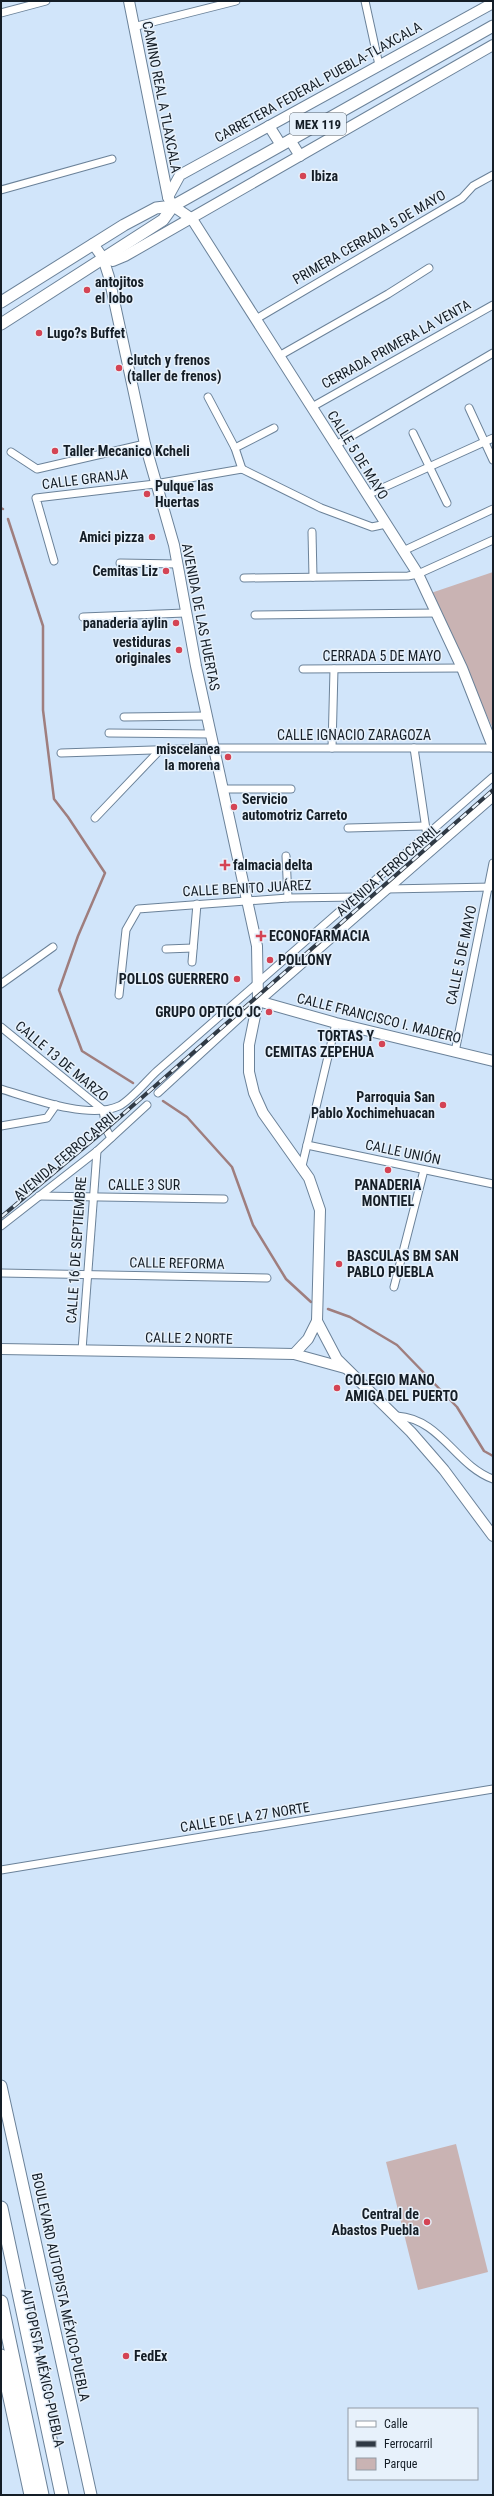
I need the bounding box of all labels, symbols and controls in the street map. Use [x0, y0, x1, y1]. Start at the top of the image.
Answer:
street label: CARRETERA FEDERAL PUEBLA-TLAXCALA [212, 18, 424, 146]
street label: CAMINO REAL A TLAXCALA [139, 20, 185, 174]
road number: MEX 119 [290, 113, 346, 135]
place label: Ibiza [311, 168, 339, 184]
marker: Ibiza [298, 171, 308, 181]
street label: PRIMERA CERRADA 5 DE MAYO [290, 187, 448, 287]
place label: antojitos el lobo [95, 274, 144, 306]
marker: antojitos el lobo [82, 285, 92, 295]
street label: CERRADA PRIMERA LA VENTA [319, 296, 473, 392]
place label: Lugo?s Buffet [47, 325, 125, 341]
marker: Lugo?s Buffet [34, 328, 44, 338]
place label: clutch y frenos (taller de frenos) [127, 352, 221, 385]
marker: clutch y frenos (taller de frenos) [114, 363, 124, 373]
street label: CALLE 5 DE MAYO [324, 408, 392, 502]
place label: Taller Mecanico Kcheli [63, 443, 190, 459]
marker: Taller Mecanico Kcheli [50, 446, 60, 456]
street label: CALLE GRANJA [41, 466, 129, 492]
place label: Pulque las Huertas [155, 478, 214, 510]
marker: Pulque las Huertas [142, 489, 152, 499]
place label: Amici pizza [79, 529, 144, 545]
marker: Amici pizza [147, 532, 157, 542]
street label: AVENIDA DE LAS HUERTAS [179, 542, 223, 692]
place label: Cemitas Liz [92, 563, 158, 579]
marker: Cemitas Liz [161, 566, 171, 576]
place label: panaderia aylin [83, 615, 168, 631]
marker: panaderia aylin [171, 618, 181, 628]
place label: vestiduras originales [113, 634, 171, 666]
marker: vestiduras originales [174, 645, 184, 655]
street label: CERRADA 5 DE MAYO [323, 648, 441, 664]
street label: CALLE IGNACIO ZARAGOZA [277, 727, 431, 743]
place label: miscelanea la morena [156, 741, 220, 773]
marker: miscelanea la morena [223, 752, 233, 762]
place label: Servicio automotriz Carreto [242, 791, 347, 823]
marker: Servicio automotriz Carreto [229, 802, 239, 812]
street label: AVENIDA FERROCARRIL [333, 821, 443, 919]
place label: falmacia delta [233, 857, 313, 873]
marker: falmacia delta [220, 860, 230, 870]
street label: CALLE BENITO JUÁREZ [182, 876, 312, 899]
street label: CALLE 5 DE MAYO [443, 904, 479, 1006]
place label: ECONOFARMACIA [269, 928, 371, 944]
marker: ECONOFARMACIA [256, 931, 266, 941]
place label: POLLONY [278, 952, 332, 968]
marker: POLLONY [265, 955, 275, 965]
place label: POLLOS GUERRERO [119, 971, 229, 987]
marker: POLLOS GUERRERO [232, 974, 242, 984]
street label: CALLE FRANCISCO I. MADERO [295, 990, 463, 1046]
place label: GRUPO OPTICO JC [155, 1004, 261, 1020]
marker: GRUPO OPTICO JC [264, 1007, 274, 1017]
street label: CALLE 13 DE MARZO [12, 1017, 112, 1105]
place label: TORTAS Y CEMITAS ZEPEHUA [265, 1028, 375, 1060]
marker: TORTAS Y CEMITAS ZEPEHUA [377, 1039, 387, 1049]
place label: Parroquia San Pablo Xochimehuacan [311, 1089, 435, 1121]
marker: Parroquia San Pablo Xochimehuacan [438, 1100, 448, 1110]
street label: AVENIDA FERROCARRIL [10, 1106, 122, 1203]
street label: CALLE UNIÓN [364, 1135, 442, 1168]
marker: PANADERIA MONTIEL [383, 1165, 393, 1175]
street label: CALLE 16 DE SEPTIEMBRE [63, 1176, 89, 1324]
street label: CALLE 3 SUR [108, 1177, 181, 1193]
place label: PANADERIA MONTIEL [355, 1177, 422, 1209]
place label: BASCULAS BM SAN PABLO PUEBLA [347, 1248, 459, 1280]
street label: CALLE REFORMA [129, 1254, 225, 1272]
marker: BASCULAS BM SAN PABLO PUEBLA [334, 1259, 344, 1269]
street label: CALLE 2 NORTE [145, 1329, 233, 1347]
place label: COLEGIO MANO AMIGA DEL PUERTO [345, 1372, 458, 1404]
marker: COLEGIO MANO AMIGA DEL PUERTO [332, 1383, 342, 1393]
street label: CALLE DE LA 27 NORTE [179, 1799, 311, 1835]
street label: BOULEVARD AUTOPISTA MÉXICO-PUEBLA [29, 2171, 93, 2403]
place label: Central de Abastos Puebla [332, 2206, 419, 2238]
marker: Central de Abastos Puebla [422, 2217, 432, 2227]
street label: AUTOPISTA MÉXICO-PUEBLA [18, 2287, 68, 2449]
place label: FedEx [134, 2348, 168, 2364]
marker: FedEx [121, 2351, 131, 2361]
legend [348, 2408, 478, 2480]
text: Calle [384, 2417, 408, 2431]
text: Ferrocarril [384, 2437, 433, 2451]
text: Parque [384, 2457, 418, 2471]

